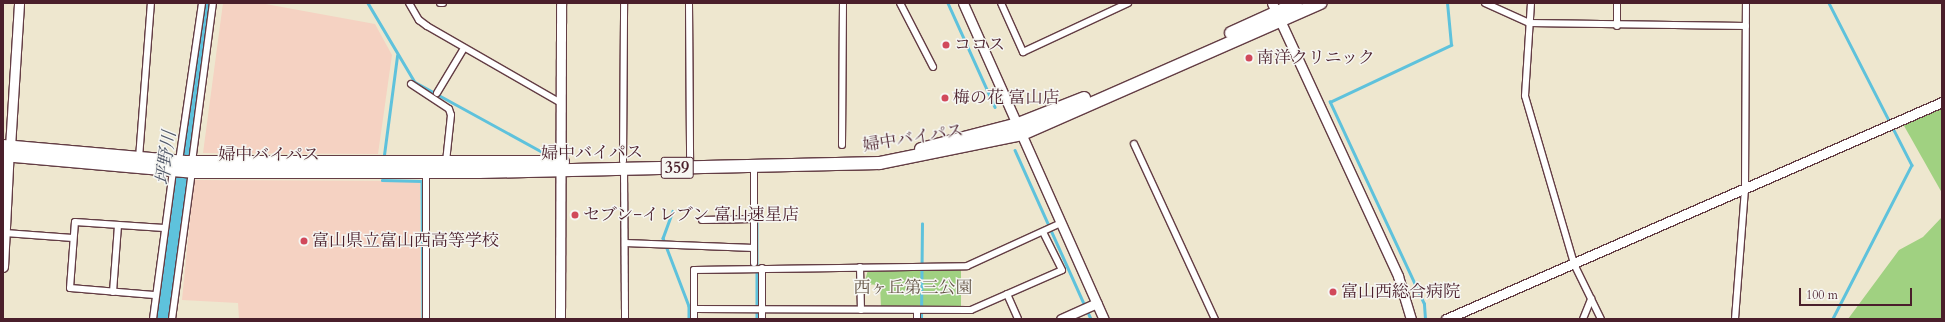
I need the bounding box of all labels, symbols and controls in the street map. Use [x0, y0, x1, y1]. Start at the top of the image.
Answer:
place label: ココス [954, 35, 1005, 55]
marker: ココス [941, 40, 951, 50]
place label: 南洋クリニック [1257, 48, 1376, 68]
marker: 南洋クリニック [1244, 53, 1254, 63]
place label: 梅の花 富山店 [953, 88, 1060, 108]
marker: 梅の花 富山店 [940, 93, 950, 103]
street label: 婦中バイパス [861, 120, 965, 156]
water label: 坪野川 [153, 130, 181, 186]
street label: 婦中バイパス [541, 142, 643, 164]
street label: 婦中バイパス [218, 145, 320, 165]
road number: 359 [660, 154, 694, 182]
place label: セブン−イレブン 富山速星店 [583, 205, 800, 225]
marker: セブン−イレブン 富山速星店 [570, 210, 580, 220]
place label: 富山県立富山西高等学校 [312, 231, 499, 251]
marker: 富山県立富山西高等学校 [299, 236, 309, 246]
park label: 西ヶ丘第三公園 [854, 278, 972, 298]
scale bar [1801, 280, 1914, 306]
place label: 富山西総合病院 [1341, 282, 1460, 302]
marker: 富山西総合病院 [1328, 287, 1338, 297]
text: 100 m [1806, 287, 1838, 303]

